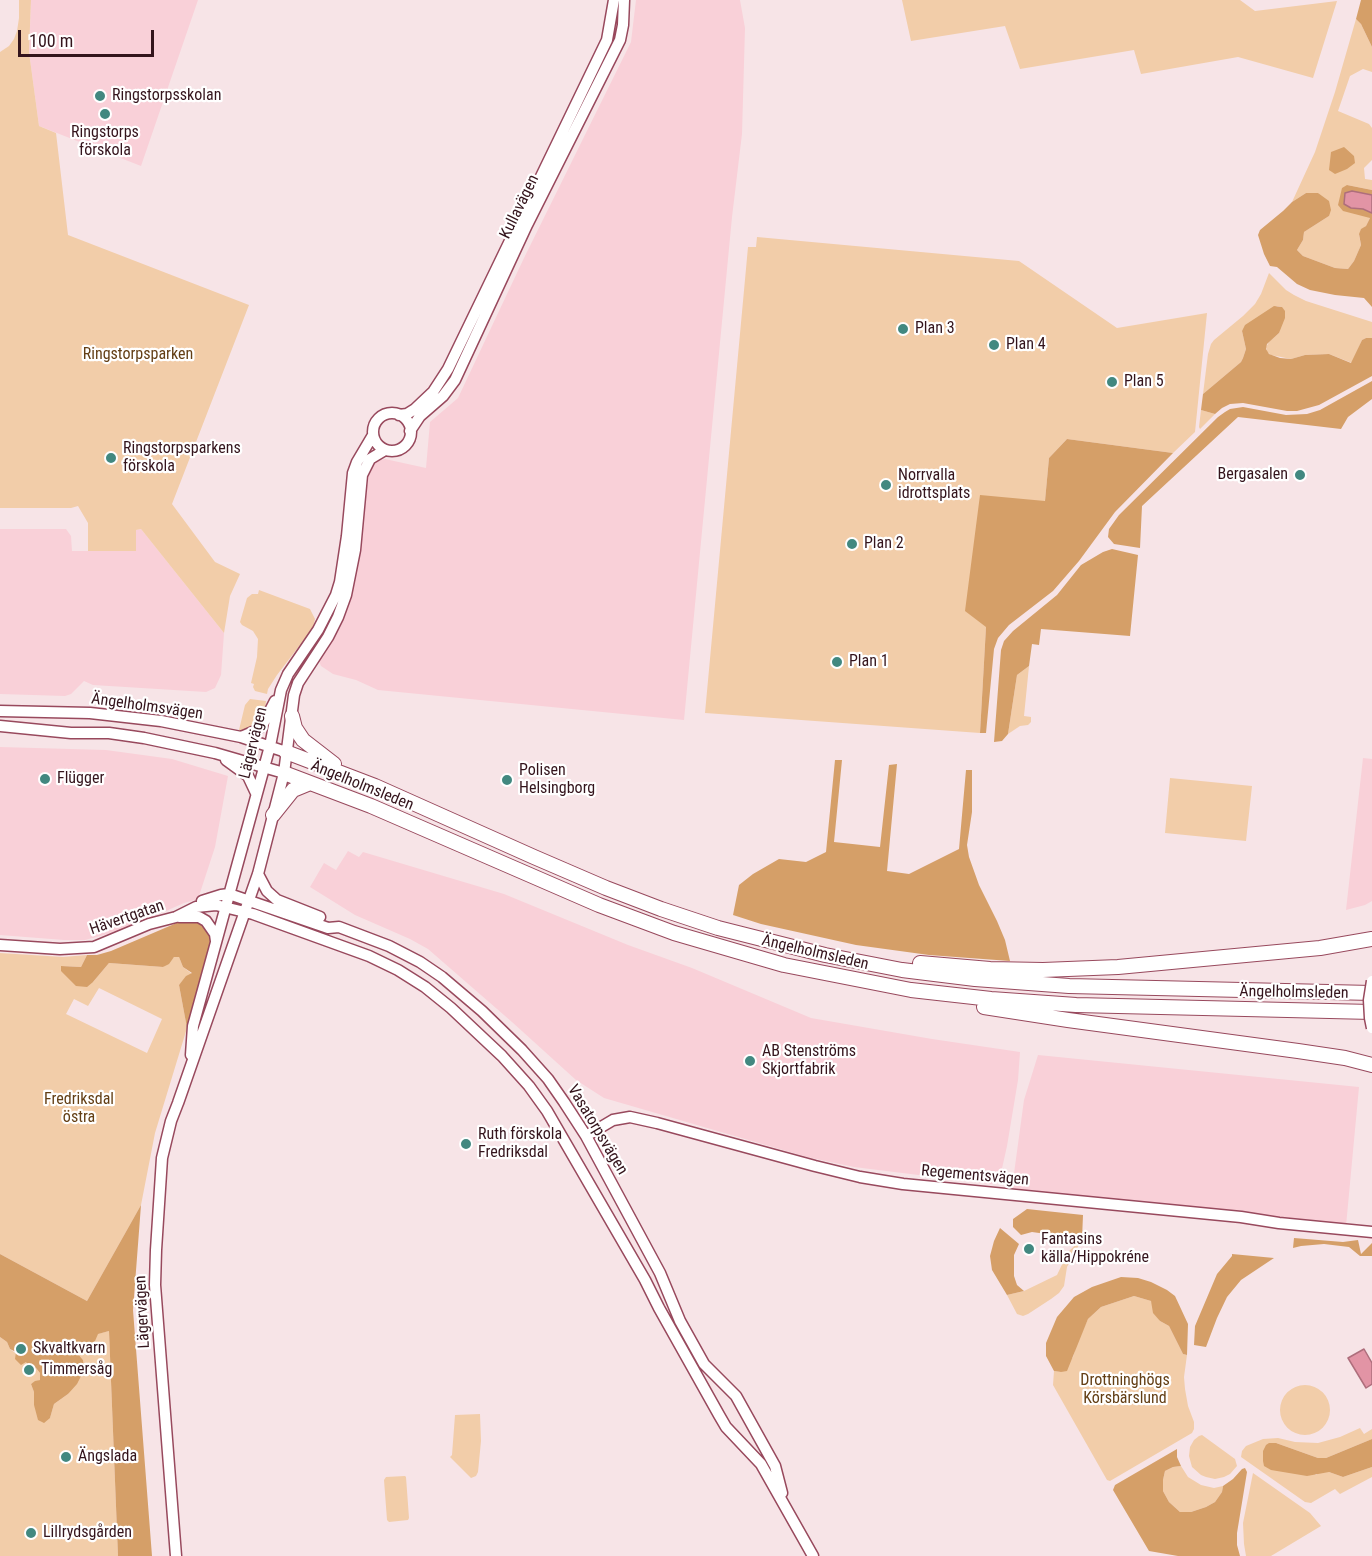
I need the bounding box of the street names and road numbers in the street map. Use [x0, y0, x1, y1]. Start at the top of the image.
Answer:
street label: Kullavägen [496, 172, 544, 242]
street label: Ängelholmsvägen [90, 690, 204, 724]
street label: Lägervägen [236, 705, 272, 781]
street label: Ängelholmsleden [308, 757, 416, 815]
street label: Hävertgatan [87, 896, 167, 940]
street label: Ängelholmsleden [760, 931, 870, 975]
street label: Ängelholmsleden [1239, 982, 1349, 1004]
street label: Vasatorpsvägen [563, 1082, 631, 1178]
street label: Regementsvägen [920, 1162, 1030, 1190]
street label: Lägervägen [131, 1275, 155, 1349]

